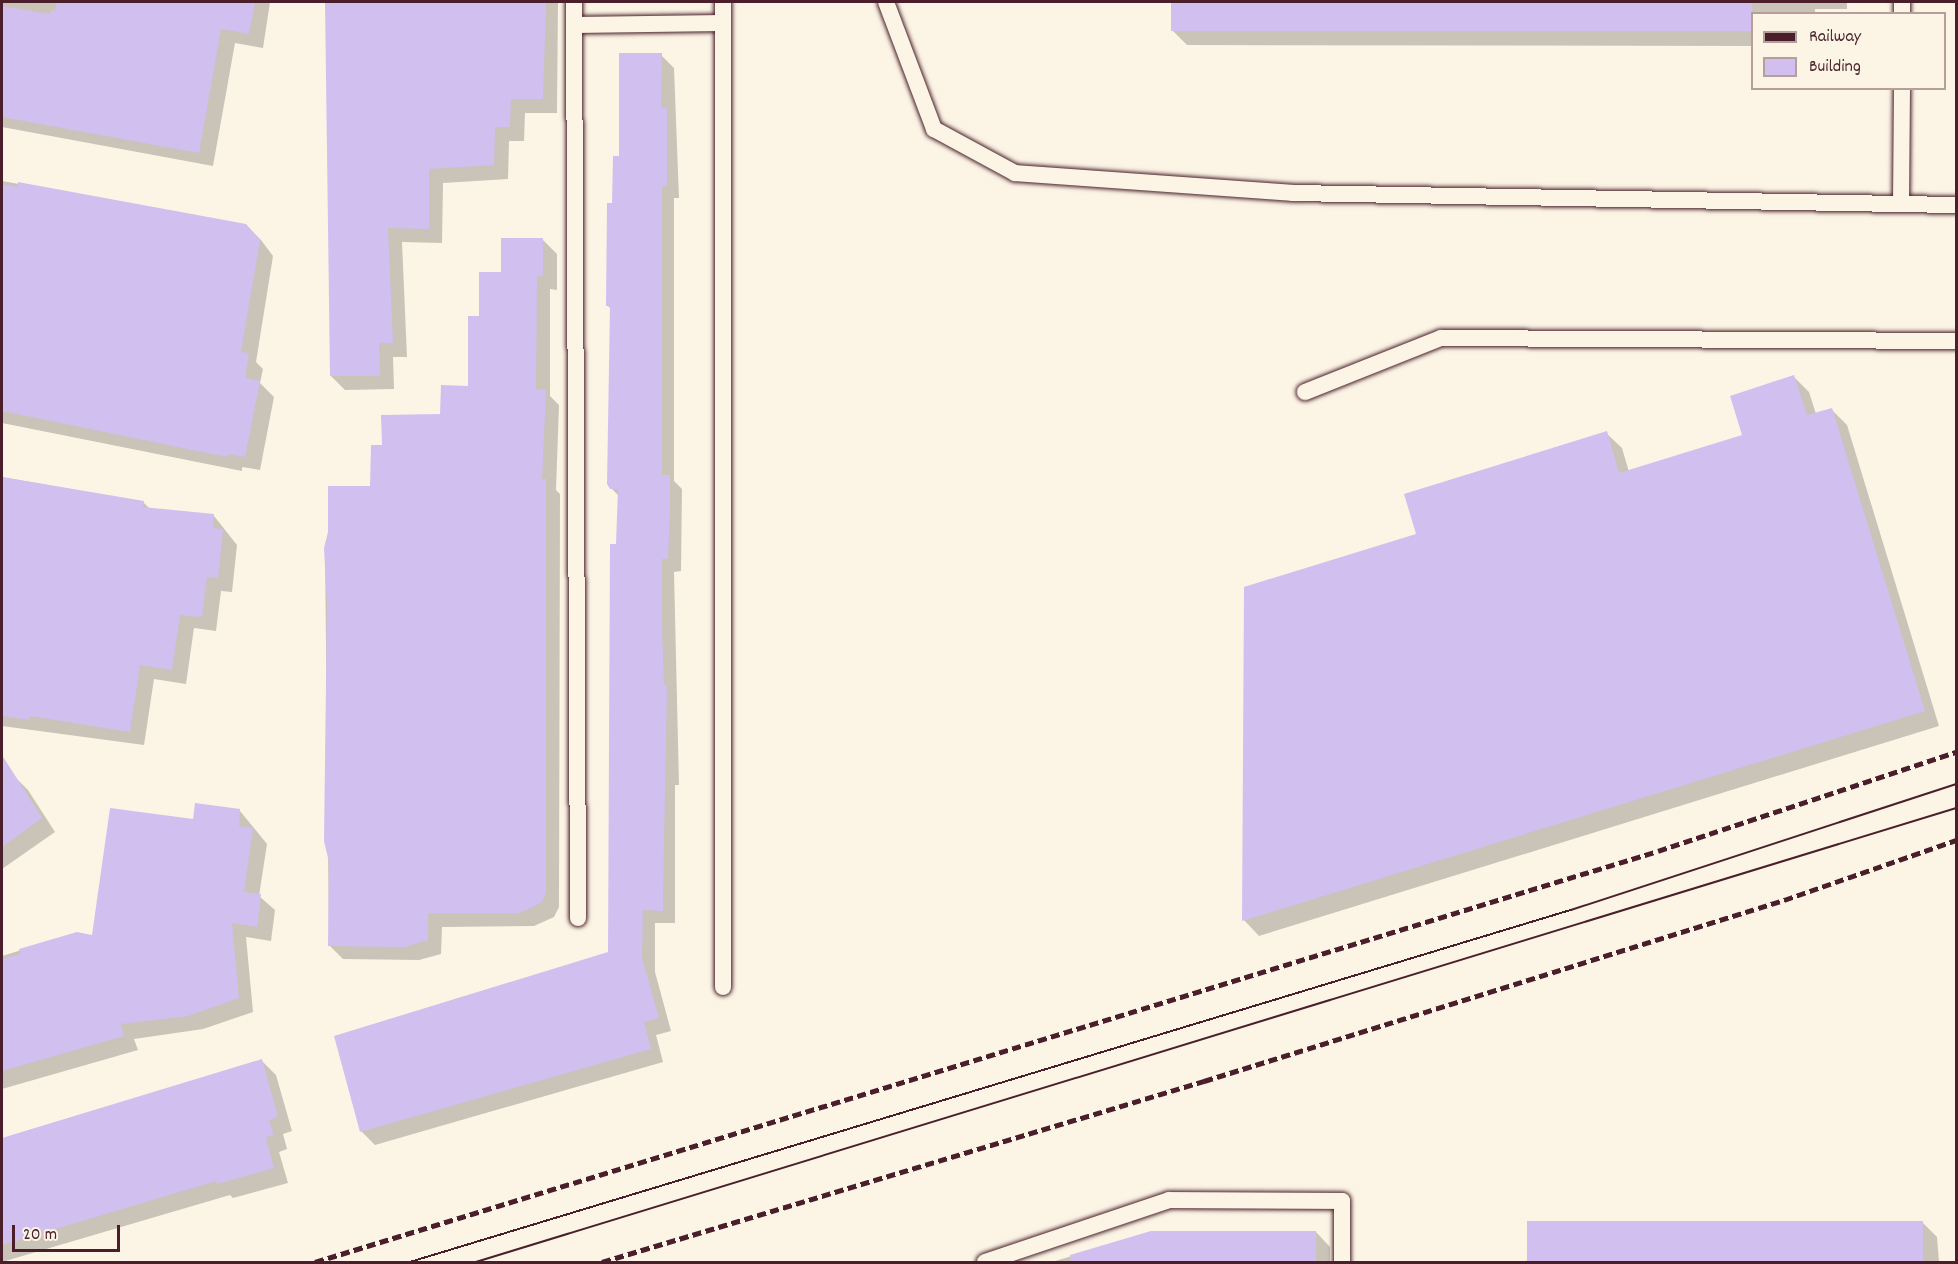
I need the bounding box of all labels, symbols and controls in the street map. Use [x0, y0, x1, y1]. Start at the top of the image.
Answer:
legend [1751, 12, 1946, 90]
text: Railway [1809, 25, 1861, 50]
text: Building [1809, 55, 1861, 80]
scale bar [15, 1213, 123, 1251]
text: 20 m [23, 1223, 57, 1248]

